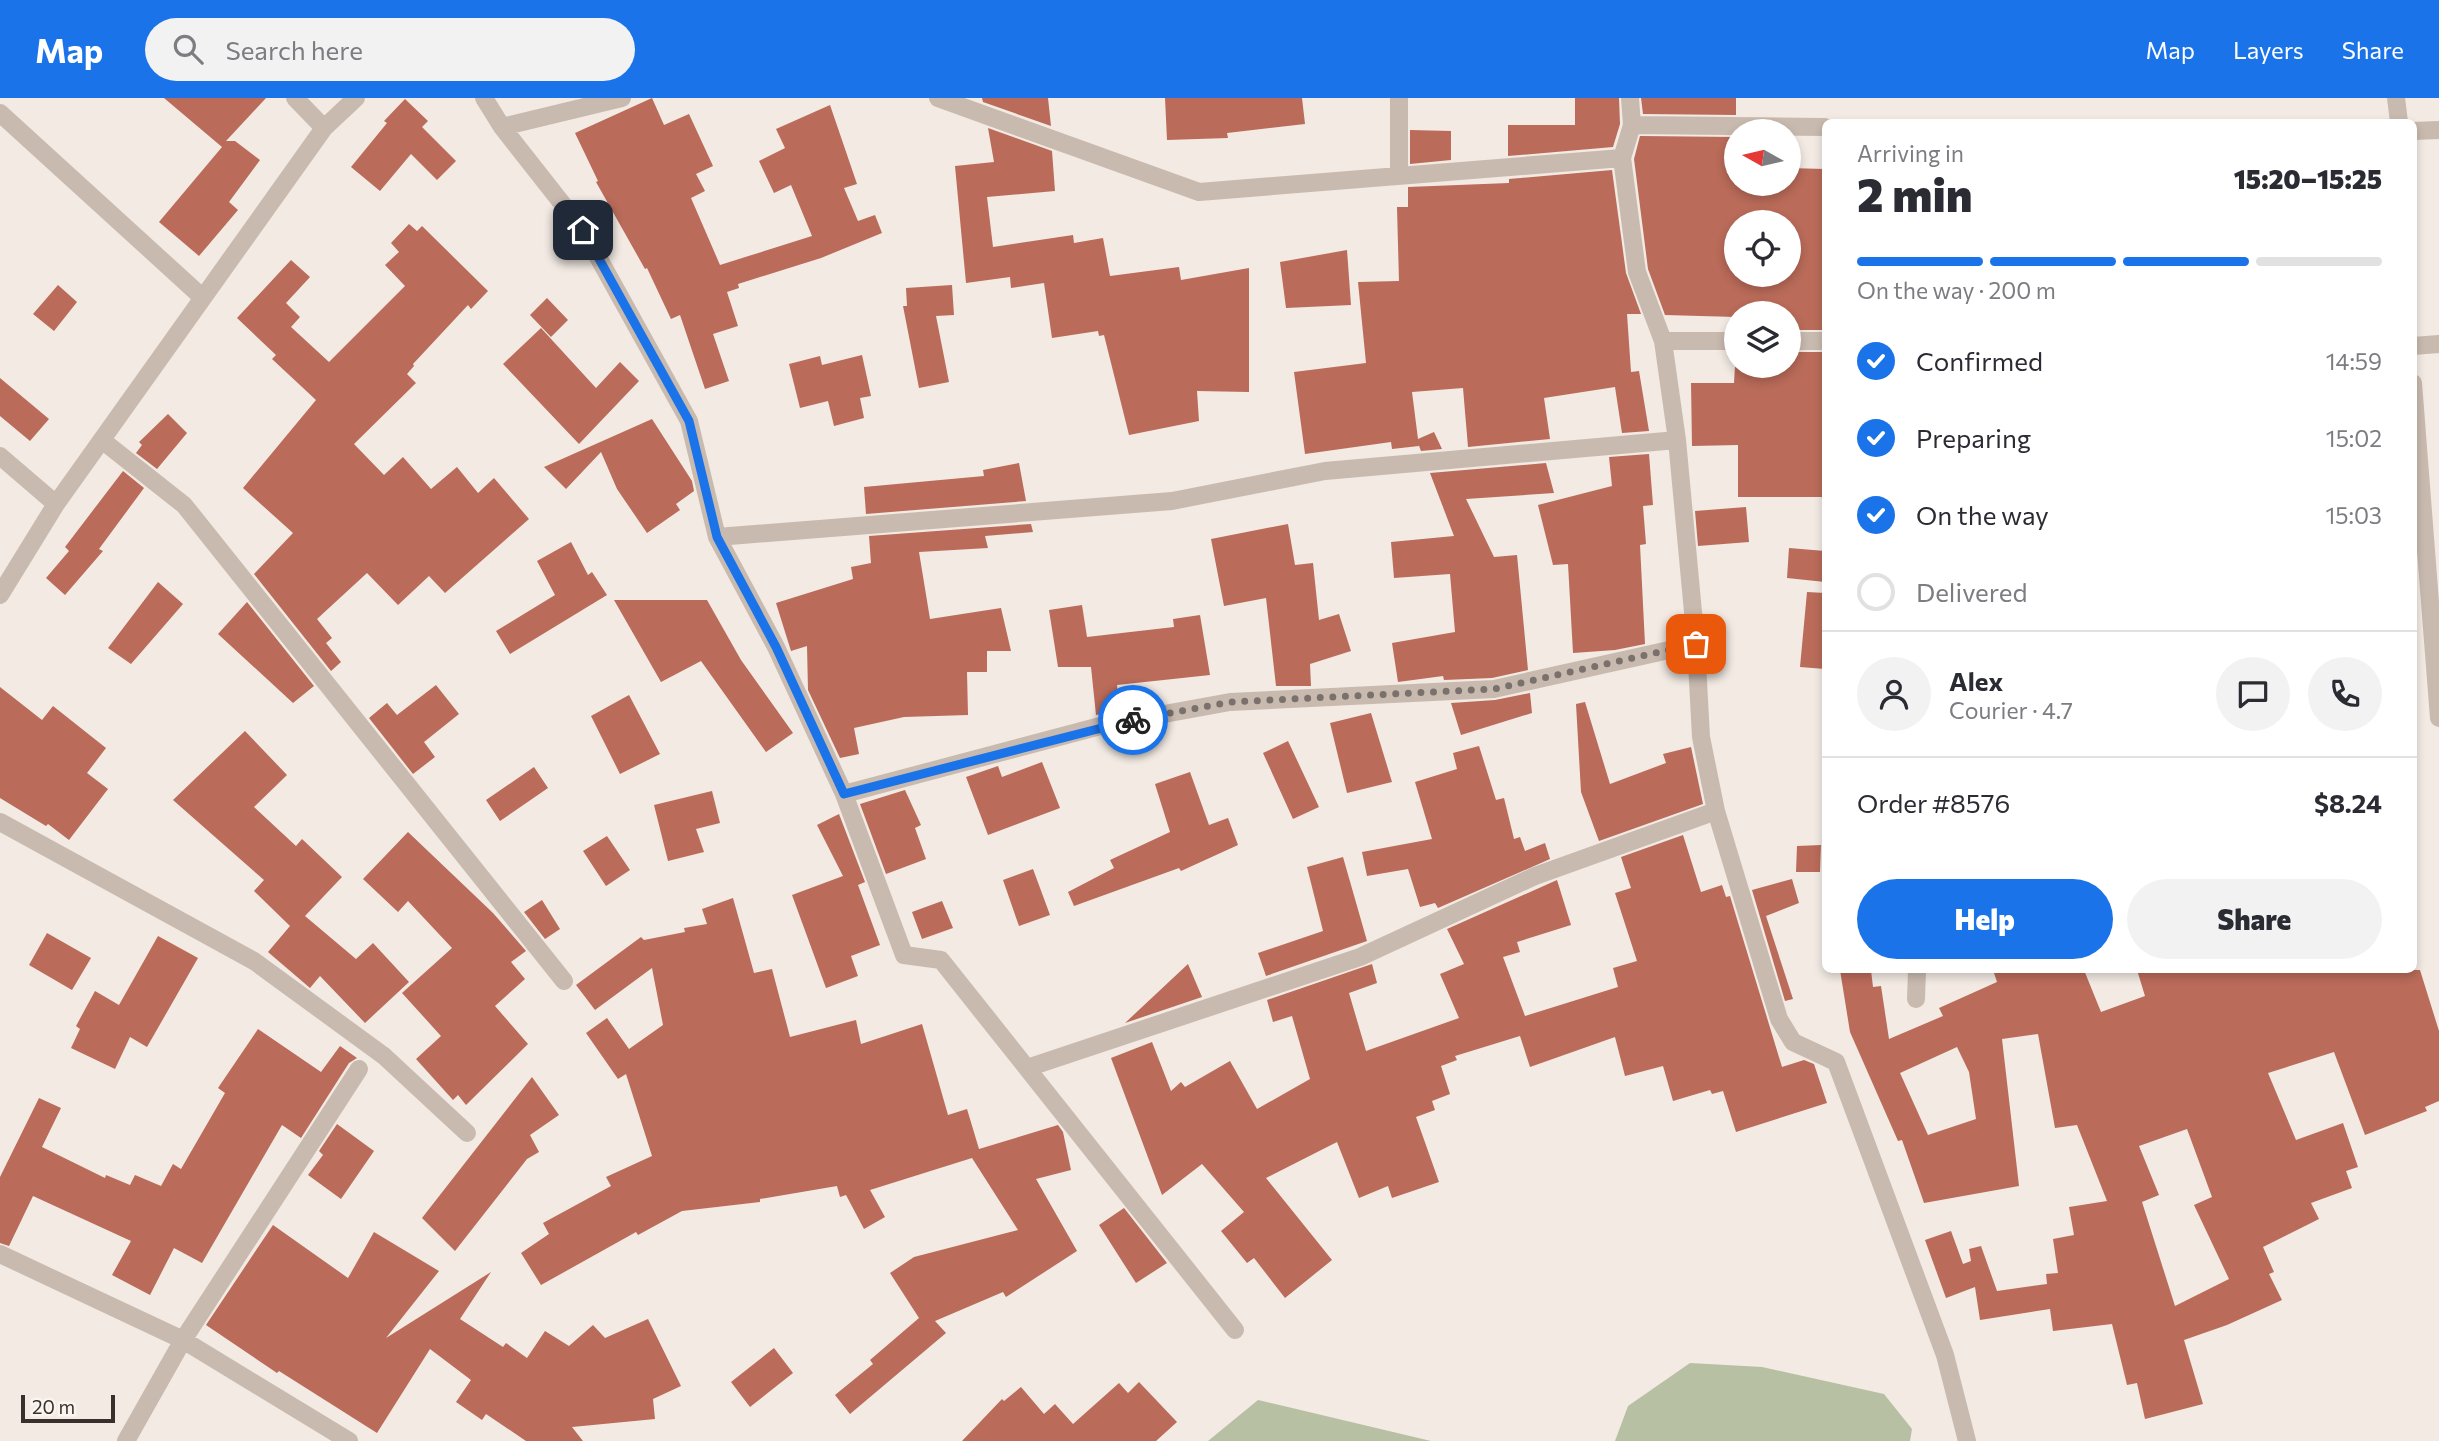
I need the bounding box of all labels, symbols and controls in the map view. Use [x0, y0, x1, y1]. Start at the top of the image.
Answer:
search box [145, 18, 635, 81]
text: Map [35, 29, 103, 70]
icon: search [169, 30, 207, 68]
text: Search here [225, 34, 363, 65]
text: Map [2146, 35, 2195, 64]
text: Layers [2233, 35, 2304, 64]
text: Share [2342, 35, 2404, 64]
north arrow [1724, 119, 1801, 196]
map controls [1724, 119, 1801, 378]
text: Arriving in [1857, 139, 1964, 167]
text: 15:20–15:25 [2234, 163, 2382, 194]
text: 2 min [1857, 165, 1973, 221]
pin [553, 200, 613, 260]
button: locate [1724, 210, 1801, 287]
icon: home [564, 211, 602, 249]
text: On the way · 200 m [1857, 276, 2056, 304]
button: layers [1724, 301, 1801, 378]
icon: check [1857, 342, 1895, 380]
text: Confirmed [1916, 345, 2043, 376]
text: 14:59 [2326, 347, 2382, 375]
icon: check [1857, 419, 1895, 457]
text: Preparing [1916, 422, 2031, 453]
text: 15:02 [2326, 424, 2382, 452]
icon: check [1857, 496, 1895, 534]
text: On the way [1916, 499, 2049, 530]
text: 15:03 [2325, 501, 2382, 529]
text: Delivered [1916, 576, 2027, 607]
pin [1666, 614, 1726, 674]
icon: bag [1677, 625, 1715, 663]
button: person [1857, 657, 1931, 731]
button: chat [2216, 657, 2290, 731]
button: phone [2308, 657, 2382, 731]
text: Alex [1949, 665, 2003, 696]
courier [1098, 685, 1168, 755]
text: Courier · 4.7 [1949, 696, 2073, 724]
icon: bike [1114, 701, 1152, 739]
text: Order #8576 [1857, 787, 2010, 818]
text: $8.24 [2314, 787, 2382, 818]
button: Help [1857, 879, 2113, 959]
button: Share [2127, 879, 2382, 959]
scale bar [21, 1392, 116, 1424]
text: 20 m [32, 1395, 75, 1418]

